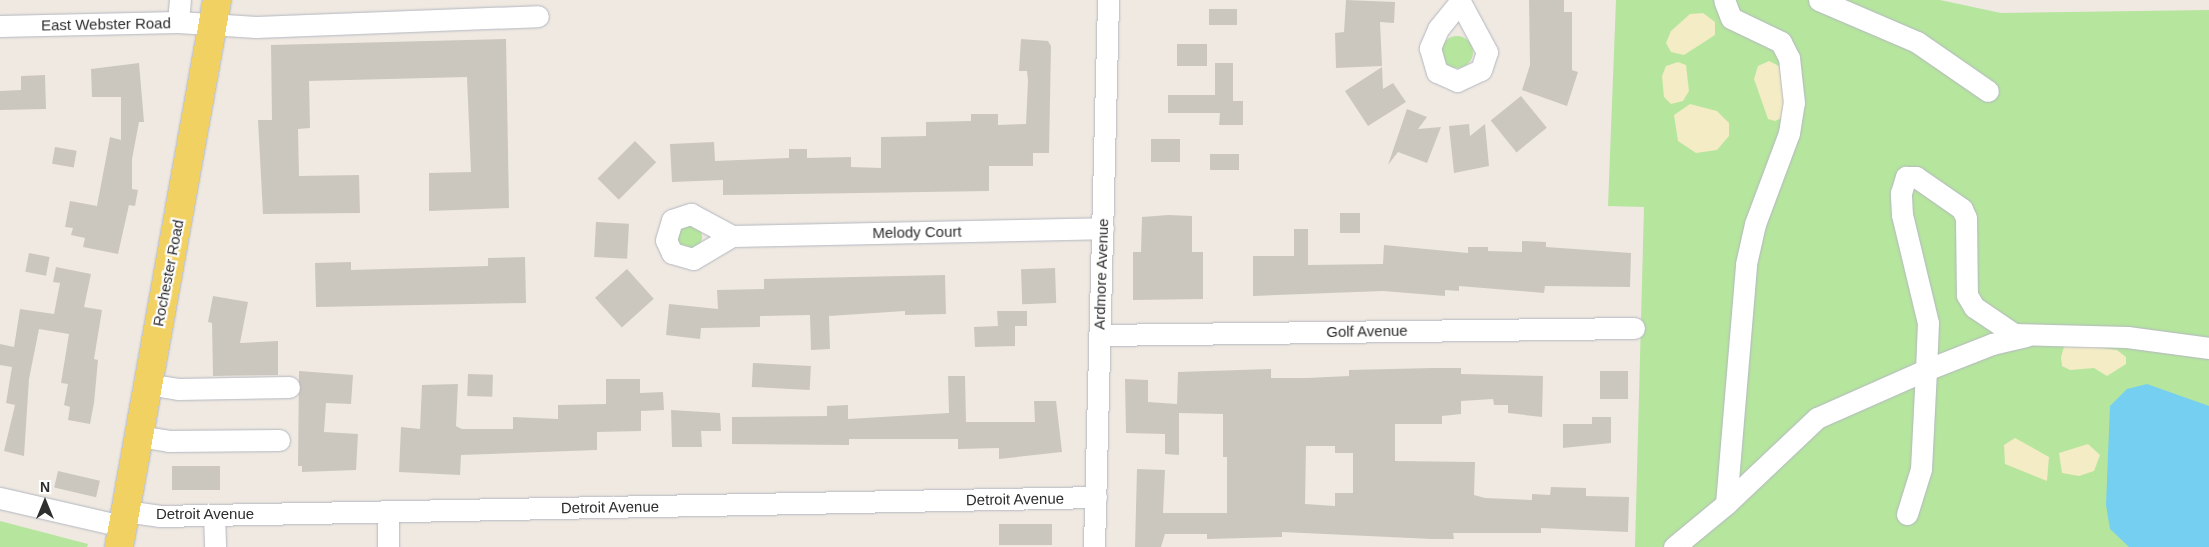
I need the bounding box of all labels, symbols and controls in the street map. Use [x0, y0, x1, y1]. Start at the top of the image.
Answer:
street label: East Webster Road [41, 14, 171, 34]
street label: Rochester Road [149, 218, 187, 328]
street label: Ardmore Avenue [1090, 218, 1112, 330]
street label: Melody Court [872, 222, 962, 242]
street label: Golf Avenue [1326, 321, 1408, 341]
north arrow [20, 477, 70, 527]
text: N [40, 479, 50, 495]
street label: Detroit Avenue [965, 489, 1065, 509]
street label: Detroit Avenue [560, 497, 660, 517]
street label: Detroit Avenue [156, 505, 254, 523]

